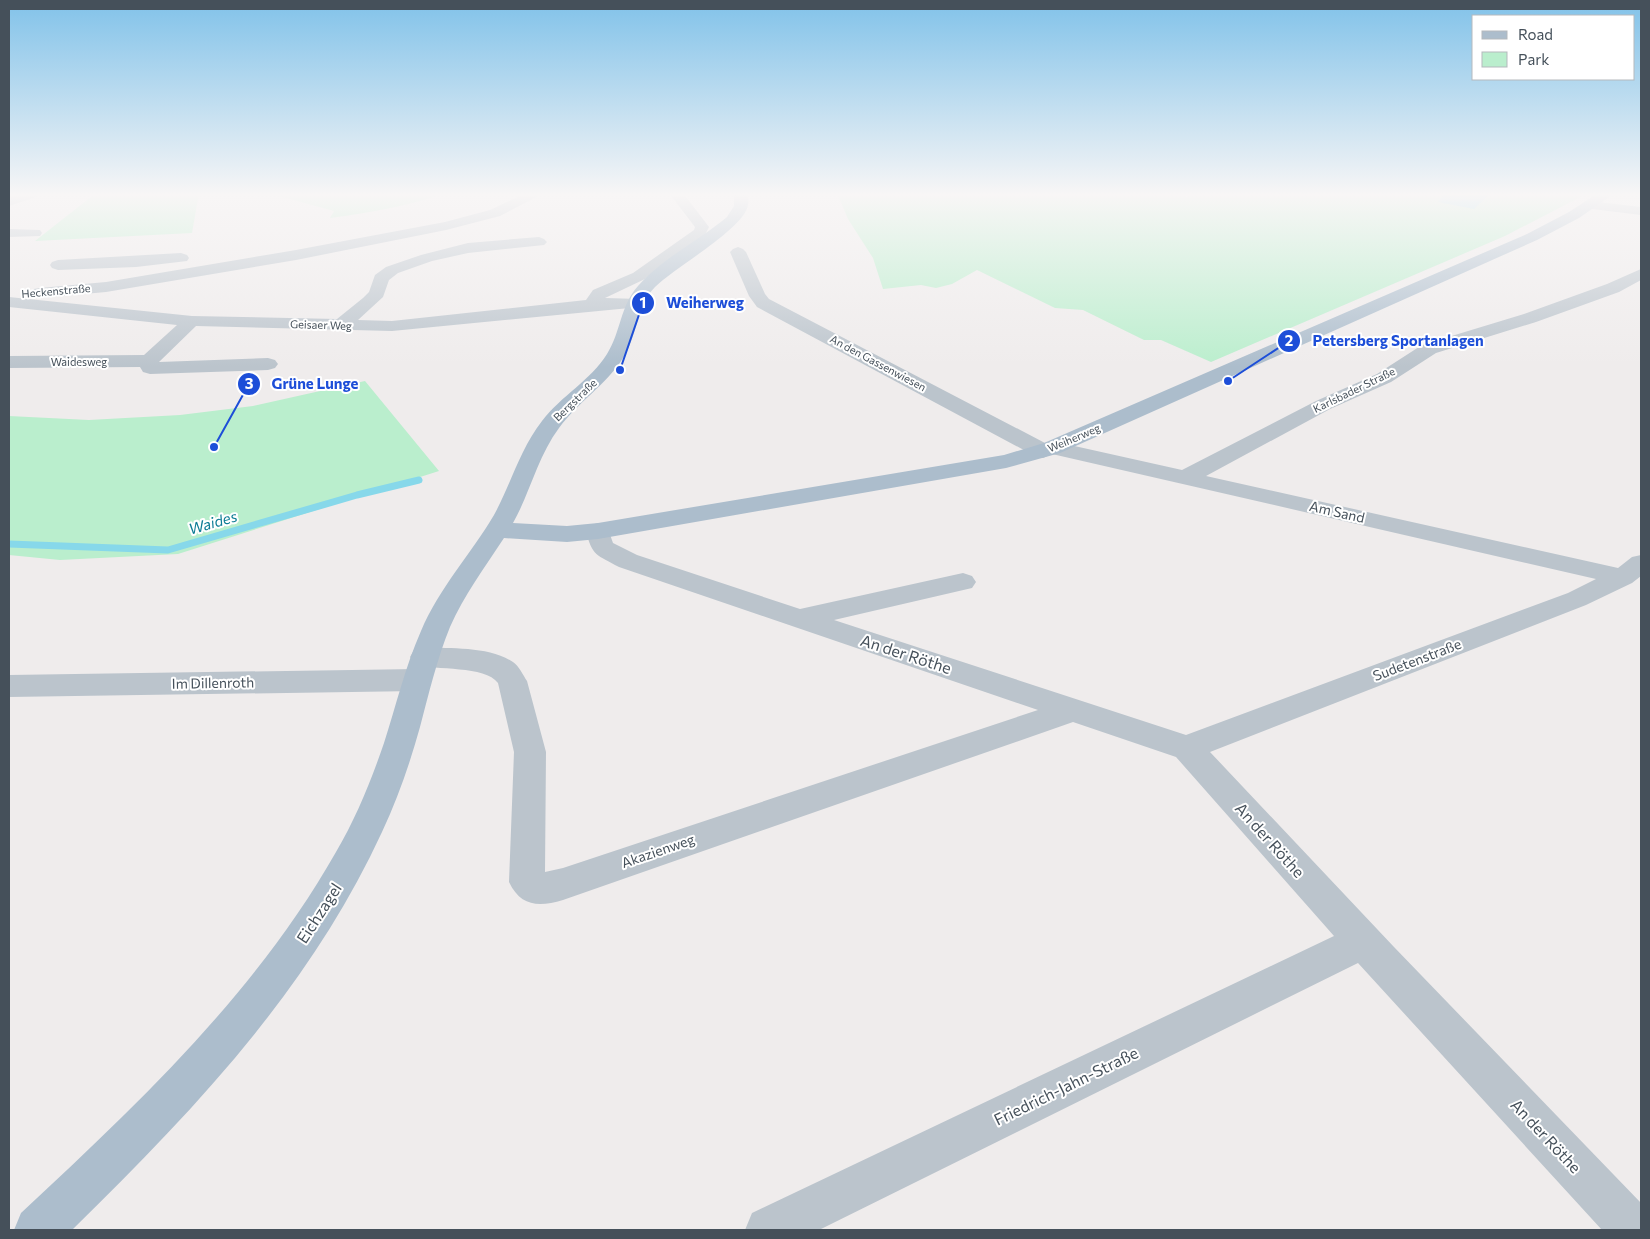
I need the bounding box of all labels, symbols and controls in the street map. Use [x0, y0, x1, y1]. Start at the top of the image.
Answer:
legend [1472, 15, 1635, 80]
text: Road [1518, 25, 1553, 43]
text: Park [1518, 50, 1549, 68]
street label: Heckenstraße [21, 281, 91, 300]
callout: Weiherweg [631, 288, 754, 318]
text: 1 [640, 293, 646, 311]
text: Weiherweg [666, 293, 744, 311]
street label: Geisaer Weg [290, 317, 352, 332]
callout: Petersberg Sportanlagen [1277, 326, 1493, 356]
text: 2 [1285, 331, 1293, 349]
text: Petersberg Sportanlagen [1312, 331, 1484, 349]
street label: An den Gassenwiesen [828, 332, 928, 393]
street label: Waidesweg [51, 355, 107, 368]
street label: Karlsbader Straße [1311, 364, 1397, 415]
callout: Grüne Lunge [236, 369, 368, 399]
text: 3 [245, 374, 254, 392]
text: Grüne Lunge [271, 374, 359, 392]
street label: Bergstraße [550, 376, 599, 424]
street label: Weiherweg [1046, 421, 1102, 454]
street label: Am Sand [1308, 497, 1366, 526]
water label: Waides [186, 507, 239, 538]
street label: An der Röthe [858, 630, 954, 677]
street label: Sudetenstraße [1370, 635, 1463, 684]
street label: Im Dillenroth [172, 673, 254, 692]
street label: An der Röthe [1232, 798, 1309, 881]
street label: Akazienweg [619, 830, 697, 871]
street label: Eichzagel [292, 879, 345, 946]
street label: Friedrich-Jahn-Straße [991, 1042, 1141, 1129]
street label: An der Röthe [1507, 1095, 1585, 1177]

